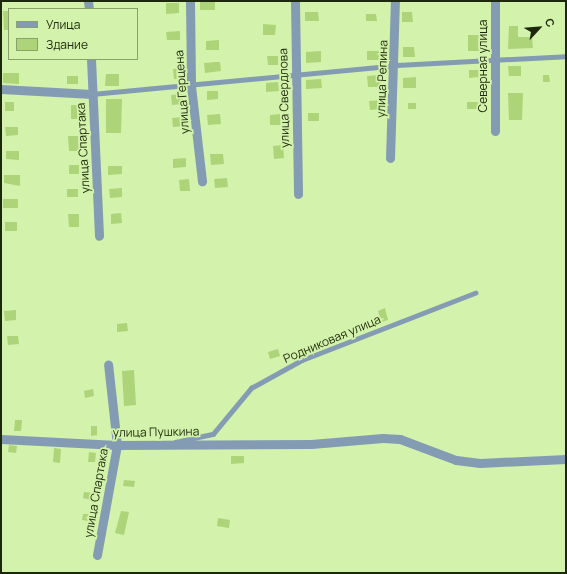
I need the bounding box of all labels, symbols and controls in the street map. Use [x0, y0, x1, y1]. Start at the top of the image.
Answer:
legend [8, 8, 138, 60]
north arrow [519, 8, 559, 48]
text: Улица [46, 16, 80, 33]
text: С [542, 16, 559, 29]
street label: Северная улица [476, 20, 490, 112]
text: Здание [46, 36, 88, 53]
street label: улица Репина [373, 40, 391, 118]
street label: улица Свердлова [276, 48, 292, 148]
street label: улица Герцена [172, 50, 192, 134]
street label: улица Спартака [73, 102, 93, 194]
street label: Родниковая улица [281, 312, 383, 366]
street label: улица Пушкина [113, 424, 199, 440]
street label: улица Спартака [81, 447, 111, 539]

